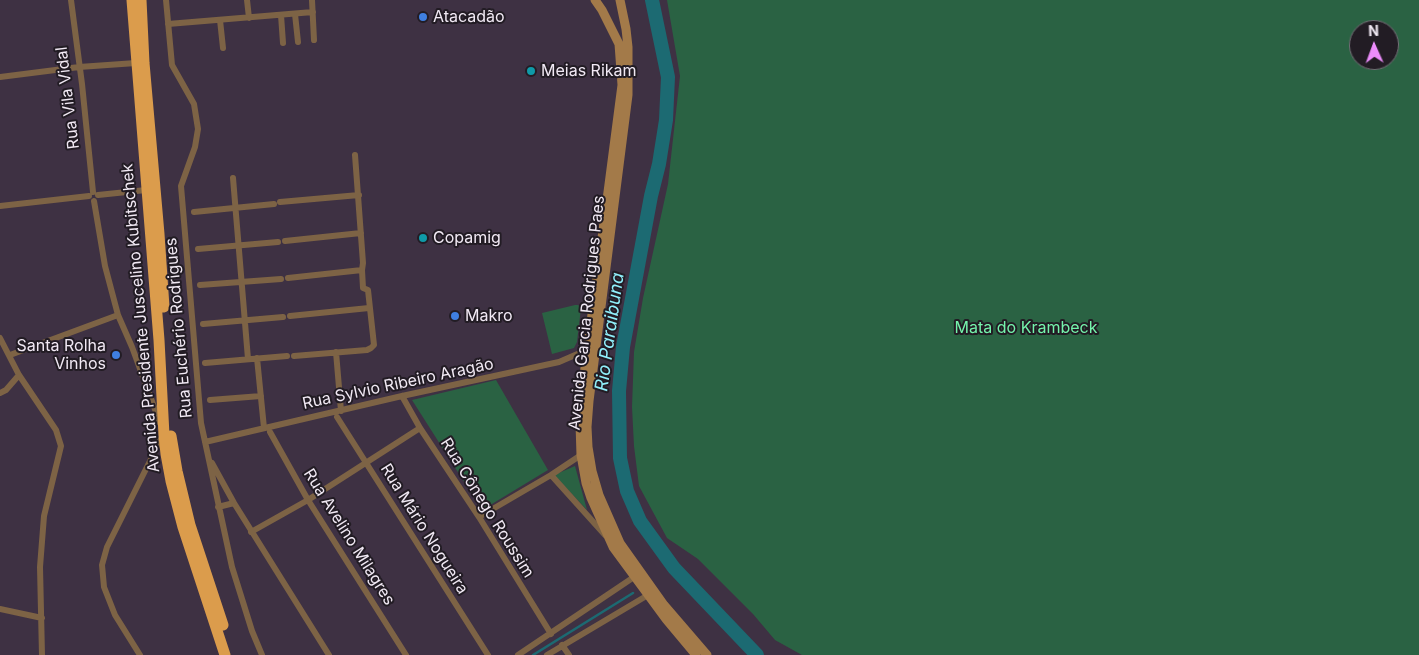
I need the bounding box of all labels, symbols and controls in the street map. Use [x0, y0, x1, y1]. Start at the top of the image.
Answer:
place label: Atacadão [433, 7, 505, 27]
marker: Atacadão [417, 11, 429, 23]
north arrow [1349, 20, 1399, 70]
text: N [1368, 22, 1379, 39]
street label: Rua Vila Vidal [52, 46, 84, 150]
place label: Meias Rikam [541, 61, 637, 81]
marker: Meias Rikam [525, 65, 537, 77]
street label: Avenida Presidente Juscelino Kubitschek [118, 163, 164, 473]
street label: Avenida Garcia Rodrigues Paes [565, 195, 609, 431]
place label: Copamig [433, 228, 501, 248]
marker: Copamig [417, 232, 429, 244]
street label: Rua Euchério Rodrigues [162, 237, 196, 419]
water label: Rio Paraibuna [591, 271, 629, 393]
place label: Makro [465, 306, 513, 326]
marker: Makro [449, 310, 461, 322]
park label: Mata do Krambeck [955, 318, 1097, 338]
place label: Santa Rolha Vinhos [17, 336, 106, 374]
marker: Santa Rolha Vinhos [110, 349, 122, 361]
street label: Rua Sylvio Ribeiro Aragão [301, 354, 495, 414]
street label: Rua Cônego Roussim [436, 435, 538, 581]
street label: Rua Mário Nogueira [376, 460, 472, 598]
street label: Rua Avelino Milagres [299, 465, 399, 609]

